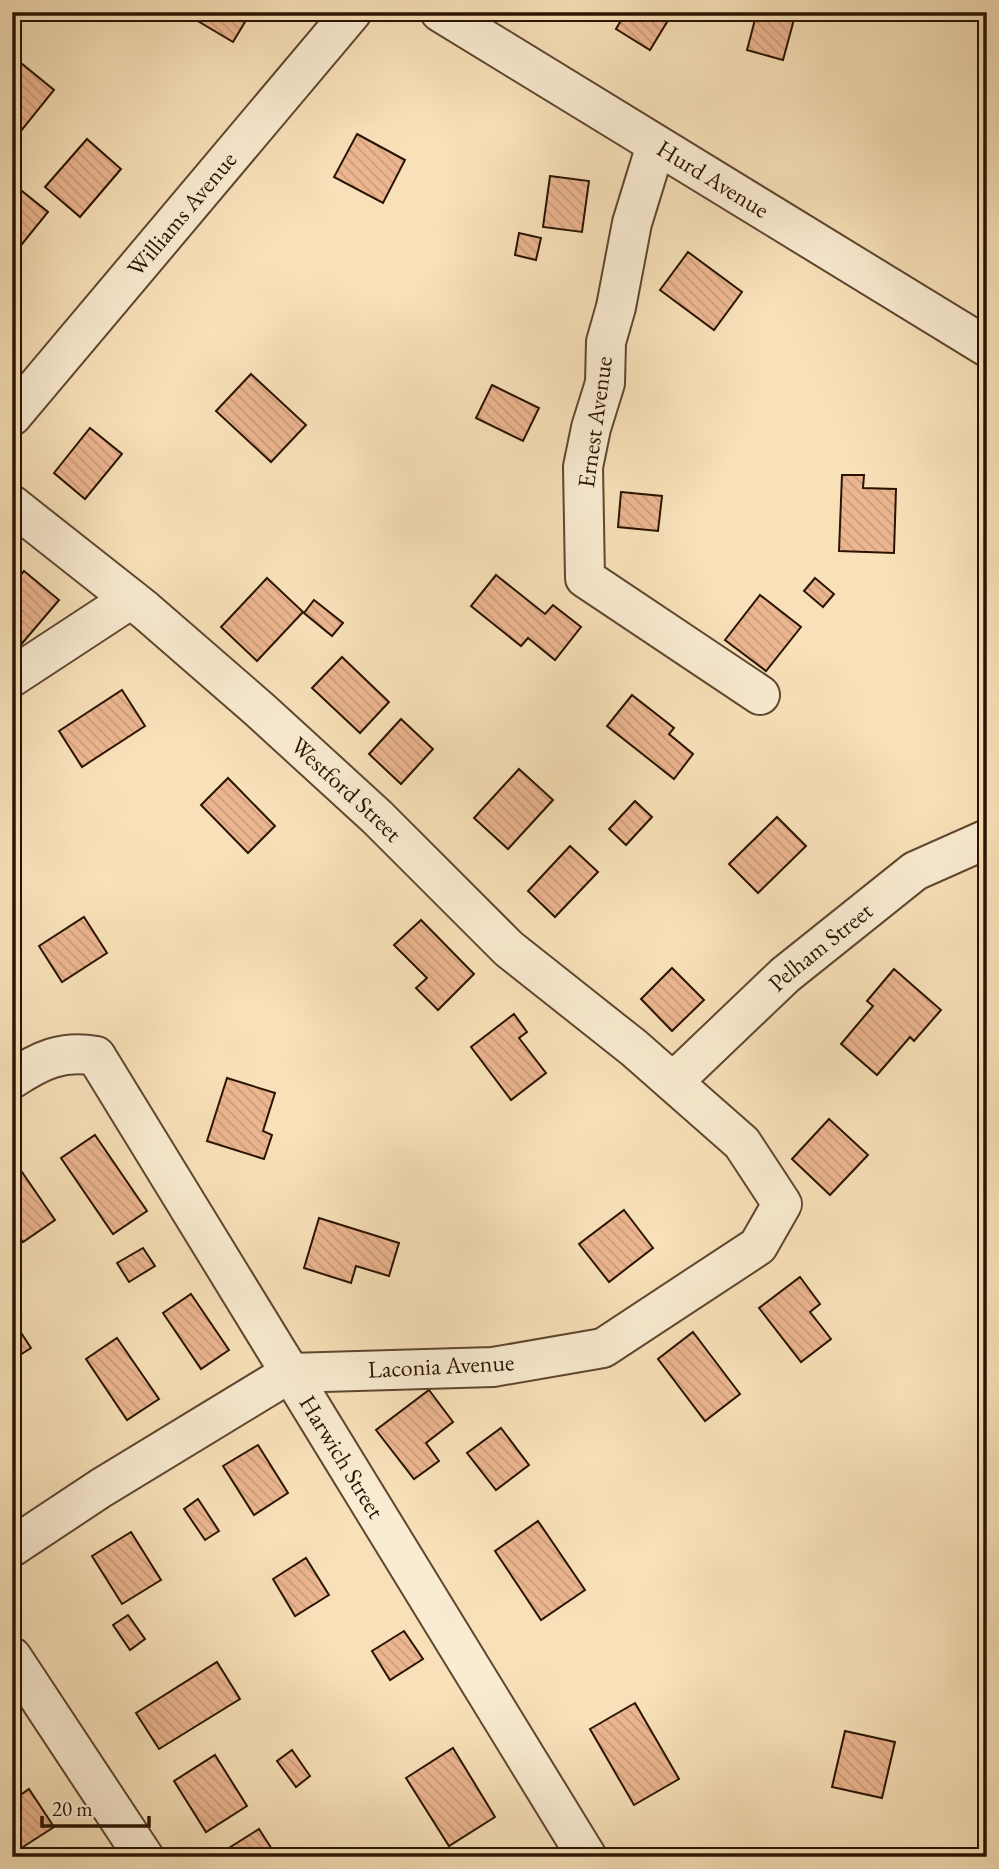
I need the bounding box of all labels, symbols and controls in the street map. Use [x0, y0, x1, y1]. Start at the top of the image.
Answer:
street label: Hurd Avenue [651, 133, 775, 225]
street label: Williams Avenue [120, 145, 243, 283]
street label: Ernest Avenue [570, 354, 619, 490]
street label: Westford Street [284, 730, 409, 849]
street label: Pelham Street [761, 895, 879, 998]
street label: Laconia Avenue [367, 1346, 515, 1385]
street label: Harwich Street [293, 1389, 392, 1525]
scale bar [42, 1785, 149, 1829]
text: 20 m [52, 1795, 93, 1822]

